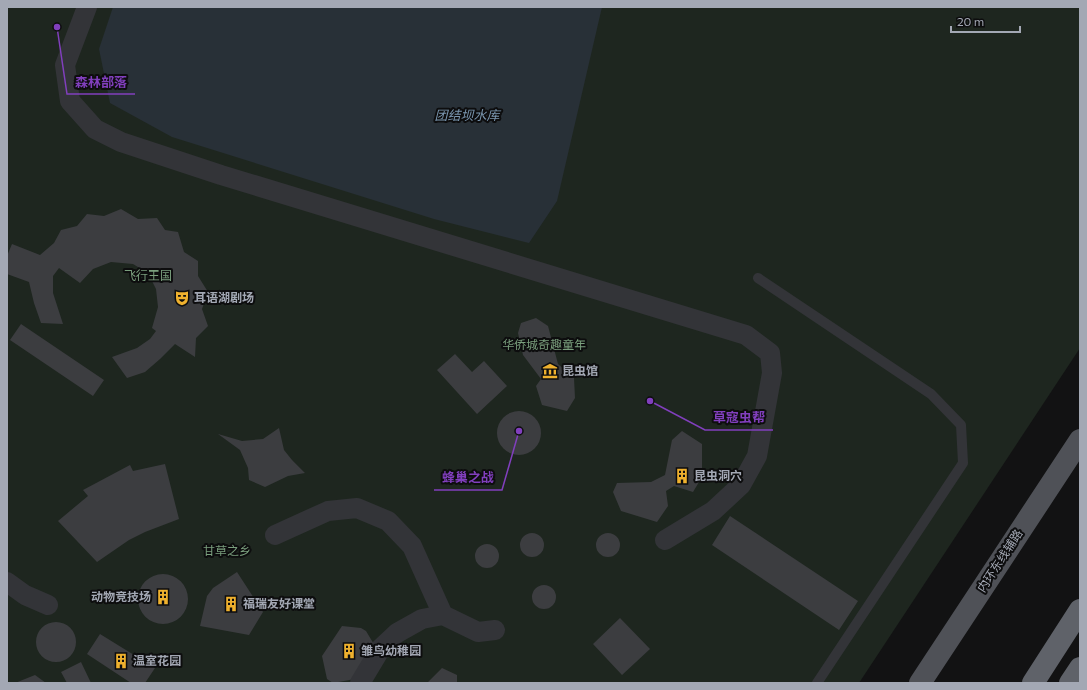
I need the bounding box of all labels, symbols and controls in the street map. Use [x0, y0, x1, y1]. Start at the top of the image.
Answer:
scale bar [951, 8, 1020, 34]
text: 20 m [957, 14, 984, 28]
callout: 森林部落 [67, 69, 135, 94]
text: 森林部落 [75, 74, 127, 90]
water label: 团结坝水库 [434, 107, 501, 123]
park label: 飞行王国 [124, 268, 172, 282]
theatre icon: 耳语湖剧场 [173, 289, 191, 307]
place label: 耳语湖剧场 [194, 290, 254, 304]
park label: 华侨城奇趣童年 [502, 337, 586, 351]
museum icon: 昆虫馆 [541, 362, 559, 380]
place label: 昆虫馆 [562, 363, 598, 377]
callout: 草寇虫帮 [705, 405, 773, 430]
text: 草寇虫帮 [713, 409, 765, 425]
callout: 蜂巢之战 [434, 465, 502, 490]
building icon: 昆虫洞穴 [673, 467, 691, 485]
place label: 昆虫洞穴 [694, 468, 742, 482]
text: 蜂巢之战 [442, 469, 494, 485]
street label: 内环东线辅路 [974, 526, 1025, 594]
park label: 甘草之乡 [203, 543, 251, 557]
building icon: 动物竞技场 [154, 588, 172, 606]
place label: 动物竞技场 [91, 589, 151, 603]
building icon: 福瑞友好课堂 [222, 595, 240, 613]
place label: 福瑞友好课堂 [243, 596, 315, 610]
building icon: 雏鸟幼稚园 [340, 642, 358, 660]
place label: 雏鸟幼稚园 [361, 643, 421, 657]
building icon: 温室花园 [112, 652, 130, 670]
place label: 温室花园 [133, 653, 181, 667]

